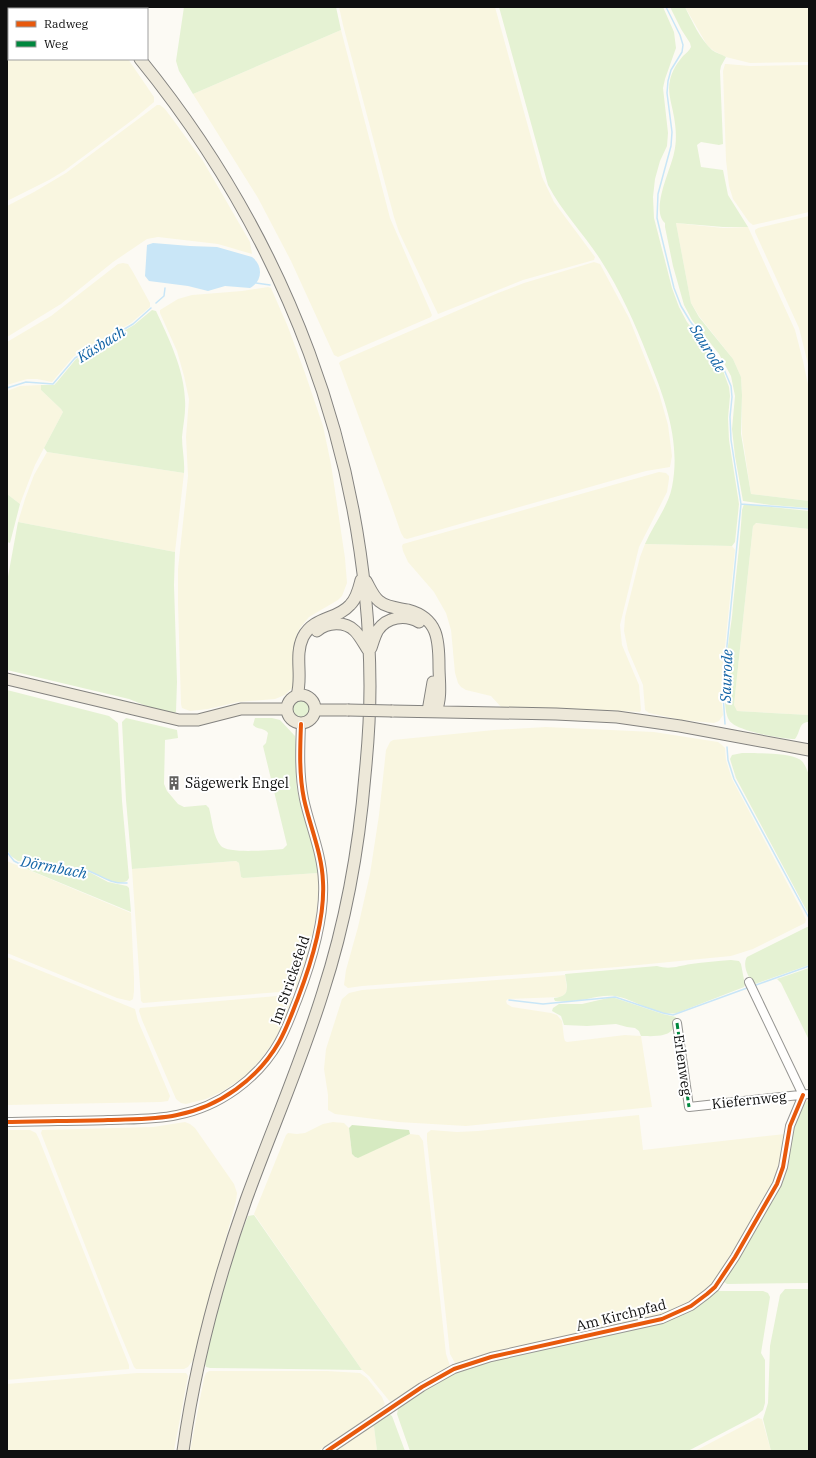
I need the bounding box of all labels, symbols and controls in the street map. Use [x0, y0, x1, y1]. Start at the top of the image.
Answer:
legend [8, 8, 148, 60]
text: Radweg [44, 16, 89, 31]
text: Weg [44, 36, 69, 51]
water label: Saurode [685, 319, 730, 376]
water label: Käsbach [72, 321, 129, 367]
water label: Saurode [716, 649, 736, 704]
place label: Sägewerk Engel [185, 774, 289, 792]
building icon: Sägewerk Engel [166, 775, 182, 791]
water label: Dörmbach [18, 851, 90, 883]
street label: Im Strickefeld [266, 933, 314, 1027]
street label: Erlenweg [670, 1033, 696, 1097]
street label: Kiefernweg [711, 1087, 788, 1113]
street label: Am Kirchpfad [574, 1295, 668, 1335]

